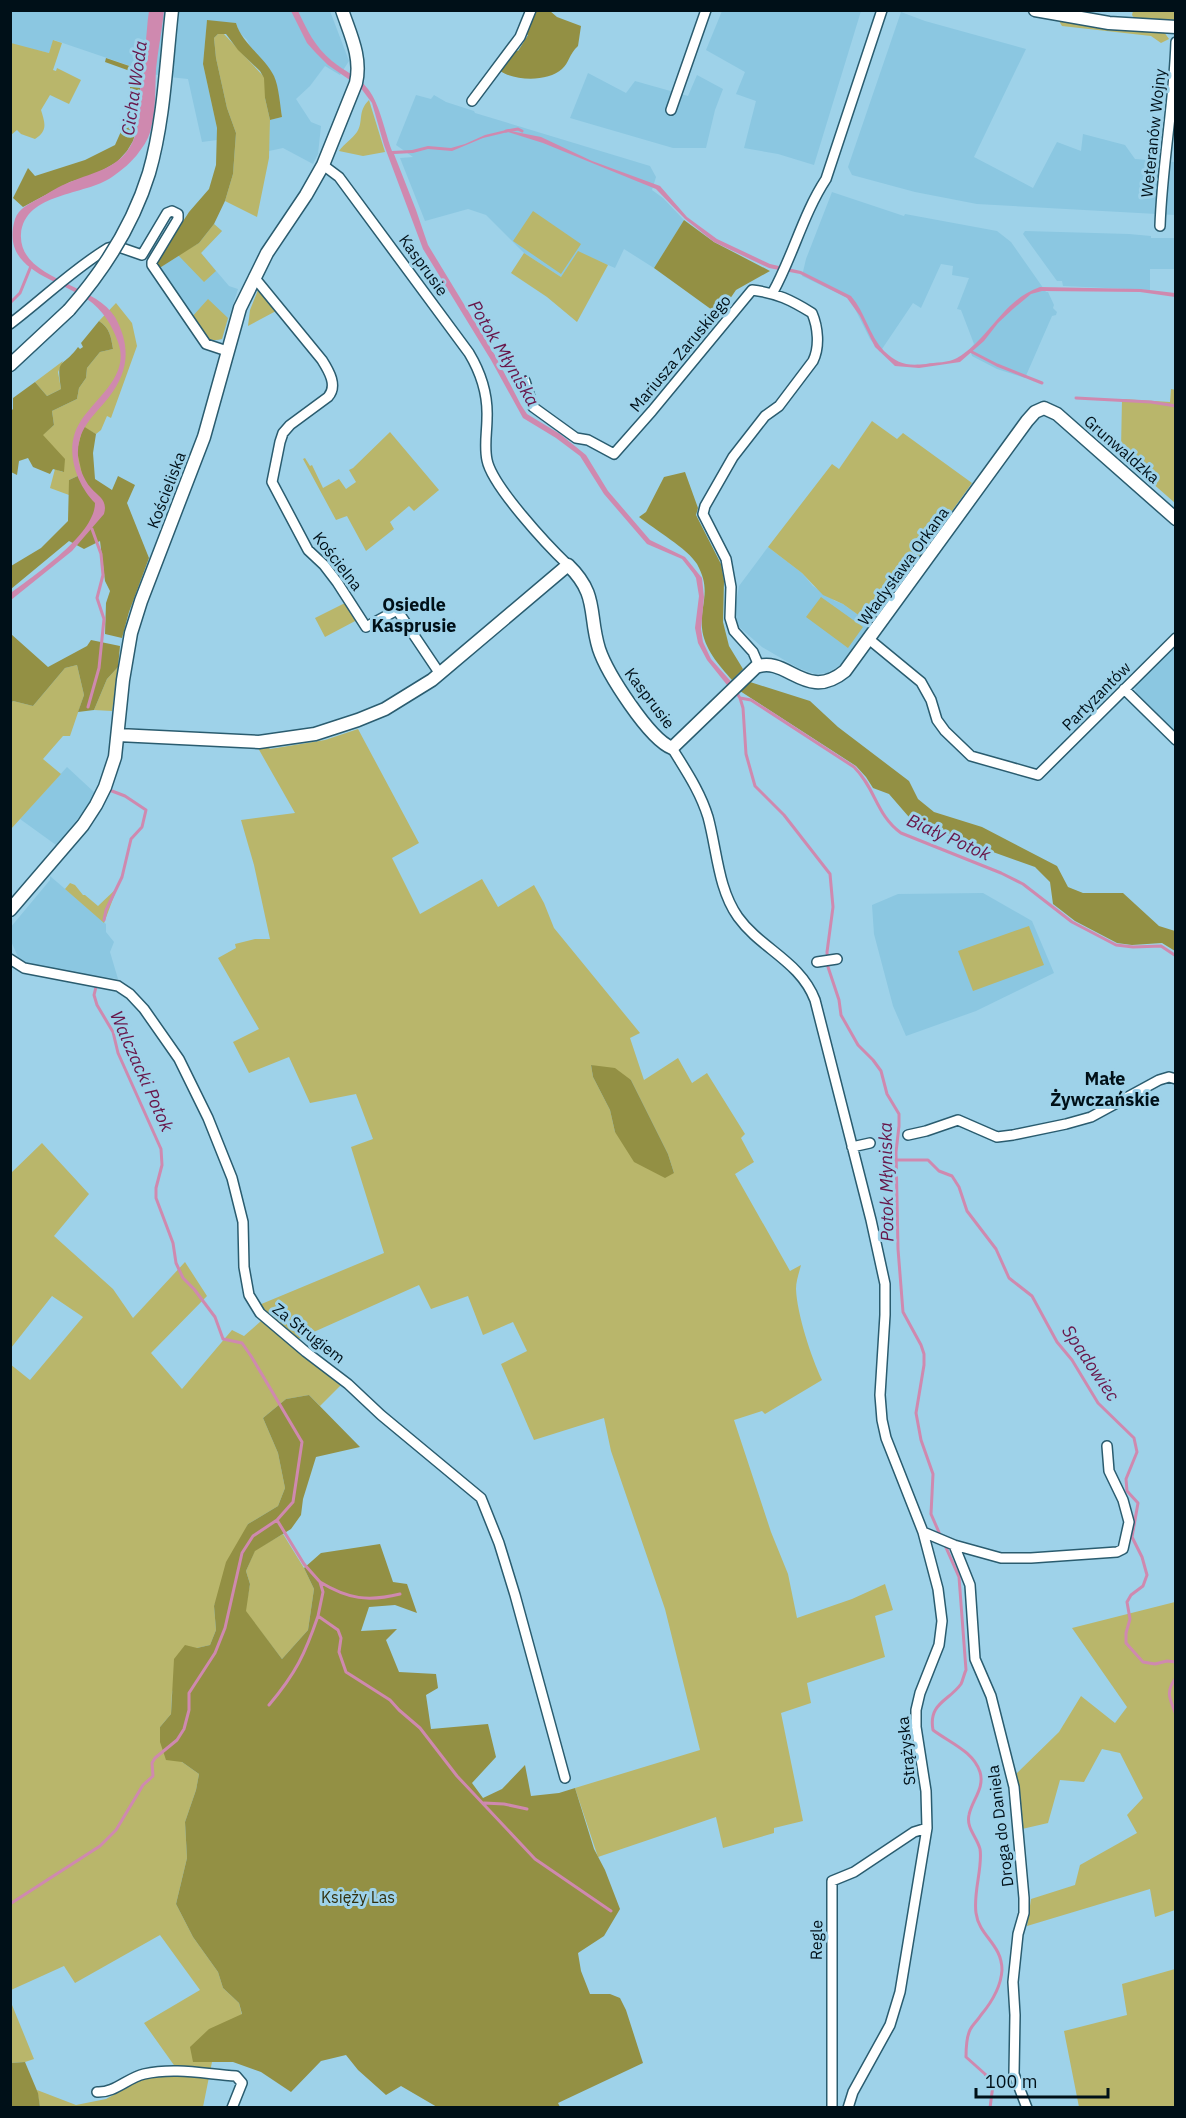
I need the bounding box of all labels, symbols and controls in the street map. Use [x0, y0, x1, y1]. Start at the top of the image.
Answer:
water label: Cicha Woda [116, 39, 152, 137]
street label: Weteranów Wojny [1136, 68, 1170, 198]
street label: Kasprusie [395, 230, 453, 300]
street label: Mariusza Zaruskiego [625, 290, 735, 416]
water label: Potok Młyniska [463, 296, 545, 410]
street label: Grunwaldzka [1080, 411, 1164, 488]
street label: Kościeliska [142, 448, 190, 531]
street label: Władysława Orkana [853, 503, 953, 629]
street label: Kościelna [309, 528, 367, 595]
district label: Osiedle Kasprusie [372, 593, 456, 637]
street label: Partyzantów [1057, 657, 1135, 735]
street label: Kasprusie [621, 664, 679, 733]
water label: Biały Potok [904, 808, 995, 866]
water label: Walczacki Potok [105, 1007, 179, 1136]
district label: Małe Żywczańskie [1050, 1067, 1160, 1111]
water label: Potok Młyniska [873, 1122, 899, 1242]
street label: Za Strugiem [269, 1298, 349, 1368]
water label: Spadowiec [1057, 1320, 1125, 1406]
street label: Strążyska [892, 1715, 920, 1787]
street label: Droga do Daniela [983, 1764, 1017, 1888]
park label: Księży Las [321, 1887, 395, 1907]
street label: Regle [806, 1919, 826, 1960]
scale bar [976, 2061, 1108, 2099]
text: 100 m [985, 2070, 1037, 2093]

